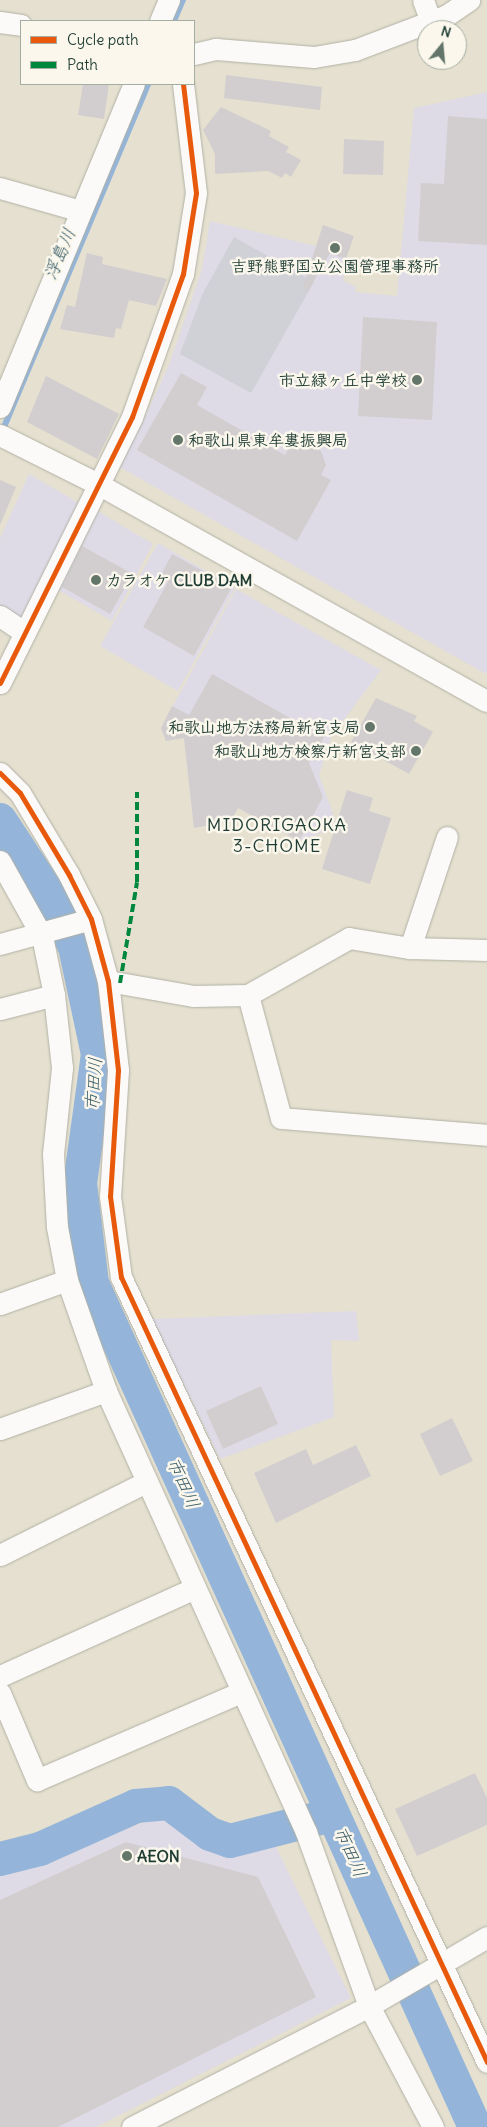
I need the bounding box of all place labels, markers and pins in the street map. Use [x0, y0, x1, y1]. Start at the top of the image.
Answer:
marker: 吉野熊野国立公園管理事務所 [329, 242, 341, 254]
place label: 吉野熊野国立公園管理事務所 [231, 256, 439, 276]
place label: 市立緑ヶ丘中学校 [279, 370, 407, 390]
marker: 市立緑ヶ丘中学校 [411, 374, 423, 386]
place label: 和歌山県東牟婁振興局 [188, 430, 348, 450]
marker: 和歌山県東牟婁振興局 [172, 434, 184, 446]
place label: カラオケ CLUB DAM [106, 570, 252, 590]
marker: カラオケ CLUB DAM [90, 574, 102, 586]
place label: 和歌山地方法務局新宮支局 [168, 717, 360, 737]
marker: 和歌山地方法務局新宮支局 [364, 721, 376, 733]
place label: 和歌山地方検察庁新宮支部 [214, 741, 406, 761]
marker: 和歌山地方検察庁新宮支部 [410, 745, 422, 757]
place label: AEON [137, 1846, 180, 1866]
marker: AEON [121, 1850, 133, 1862]

